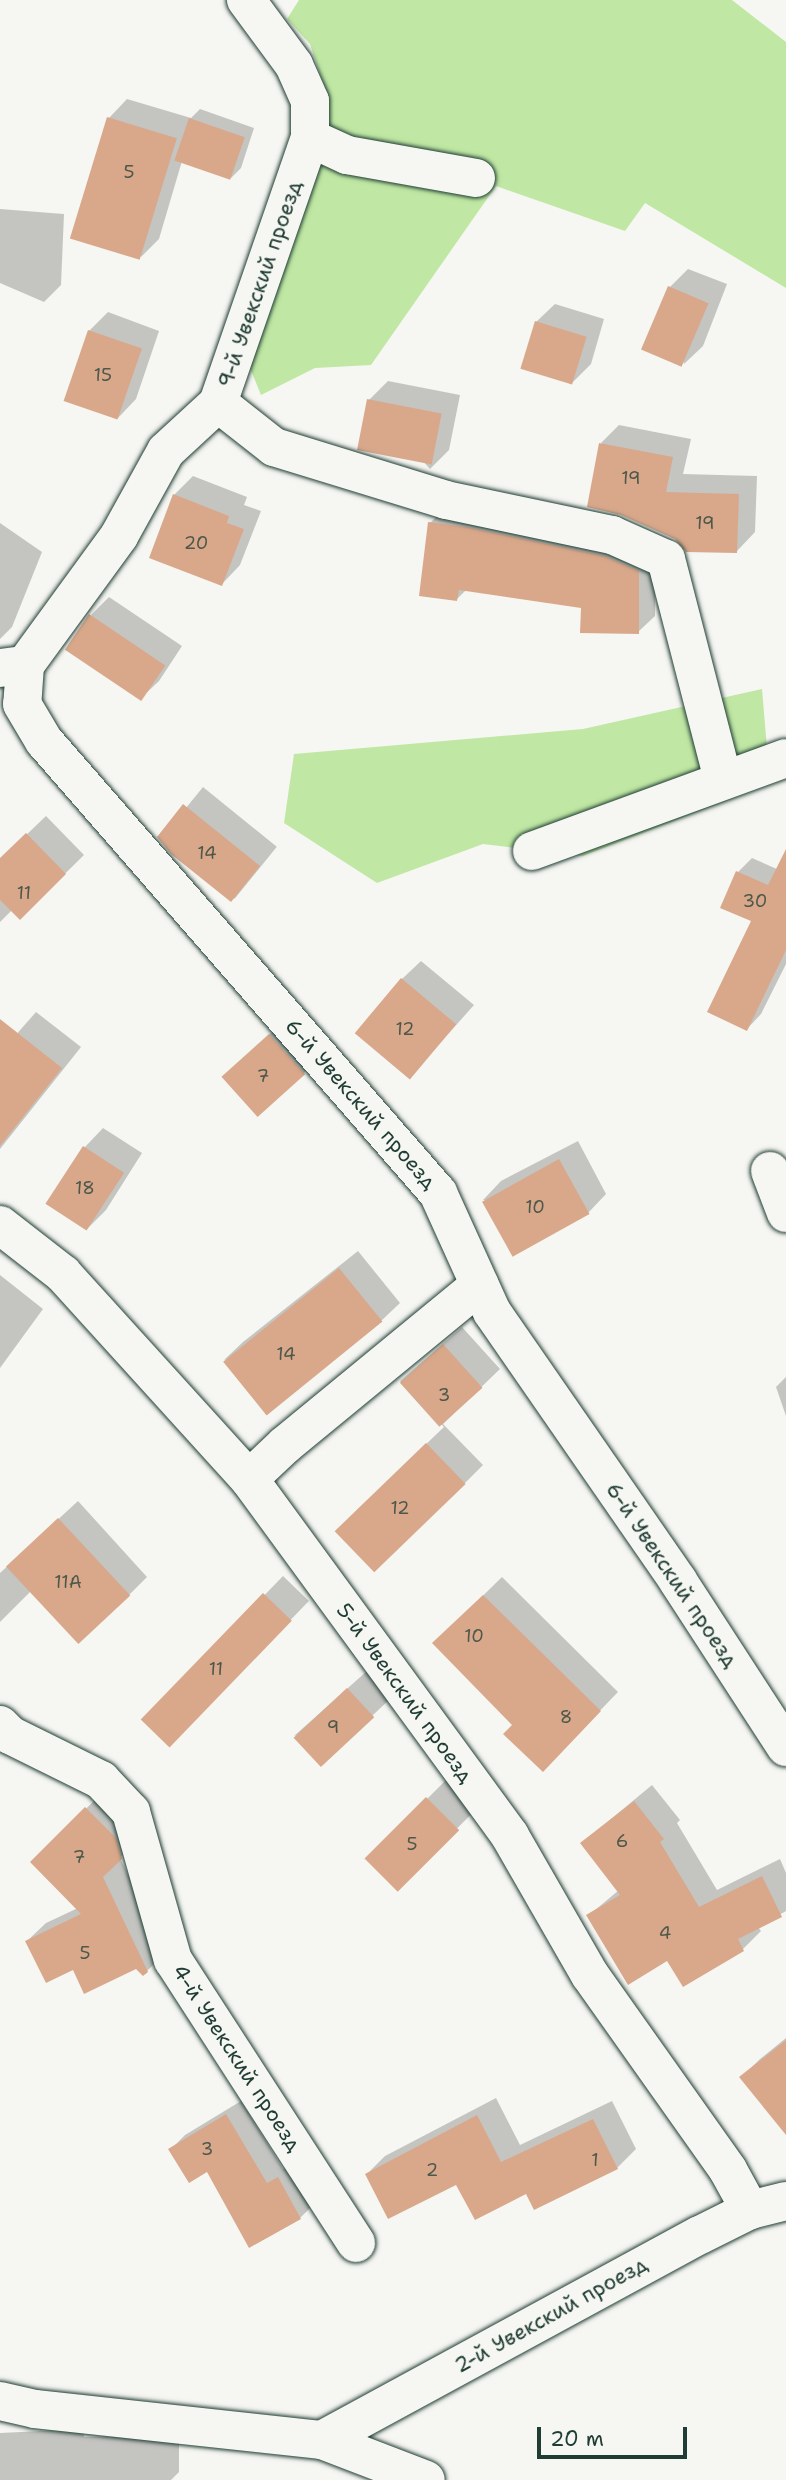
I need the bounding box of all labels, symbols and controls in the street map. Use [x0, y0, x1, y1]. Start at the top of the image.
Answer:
house number: 5 [123, 161, 135, 183]
street label: 9-й Увекский проезд [213, 177, 307, 391]
house number: 15 [94, 364, 112, 386]
house number: 19 [621, 467, 641, 489]
house number: 19 [695, 512, 715, 534]
house number: 20 [184, 532, 208, 554]
house number: 14 [197, 842, 217, 864]
house number: 11 [17, 882, 31, 904]
house number: 30 [743, 890, 767, 912]
street label: 6-й Увекский проезд [280, 1014, 442, 1194]
house number: 12 [395, 1018, 415, 1040]
house number: 7 [257, 1065, 269, 1087]
house number: 18 [75, 1177, 95, 1199]
house number: 10 [525, 1196, 545, 1218]
house number: 14 [276, 1343, 296, 1365]
house number: 3 [438, 1384, 450, 1406]
street label: 6-й Увекский проезд [601, 1478, 743, 1672]
house number: 12 [390, 1497, 410, 1519]
house number: 11А [54, 1571, 82, 1593]
street label: 5-й Увекский проезд [331, 1598, 479, 1788]
house number: 10 [464, 1625, 484, 1647]
house number: 11 [209, 1658, 223, 1680]
house number: 8 [560, 1706, 572, 1728]
house number: 9 [327, 1716, 339, 1738]
house number: 6 [616, 1830, 628, 1852]
house number: 5 [406, 1833, 418, 1855]
house number: 7 [73, 1846, 85, 1868]
house number: 4 [659, 1922, 671, 1944]
house number: 5 [79, 1942, 91, 1964]
street label: 4-й Увекский проезд [167, 1960, 307, 2156]
house number: 3 [201, 2138, 213, 2160]
house number: 1 [591, 2149, 599, 2171]
house number: 2 [426, 2159, 438, 2181]
street label: 2-й Увекский проезд [450, 2251, 652, 2379]
scale bar [541, 2414, 692, 2458]
text: 20 m [550, 2425, 604, 2453]

